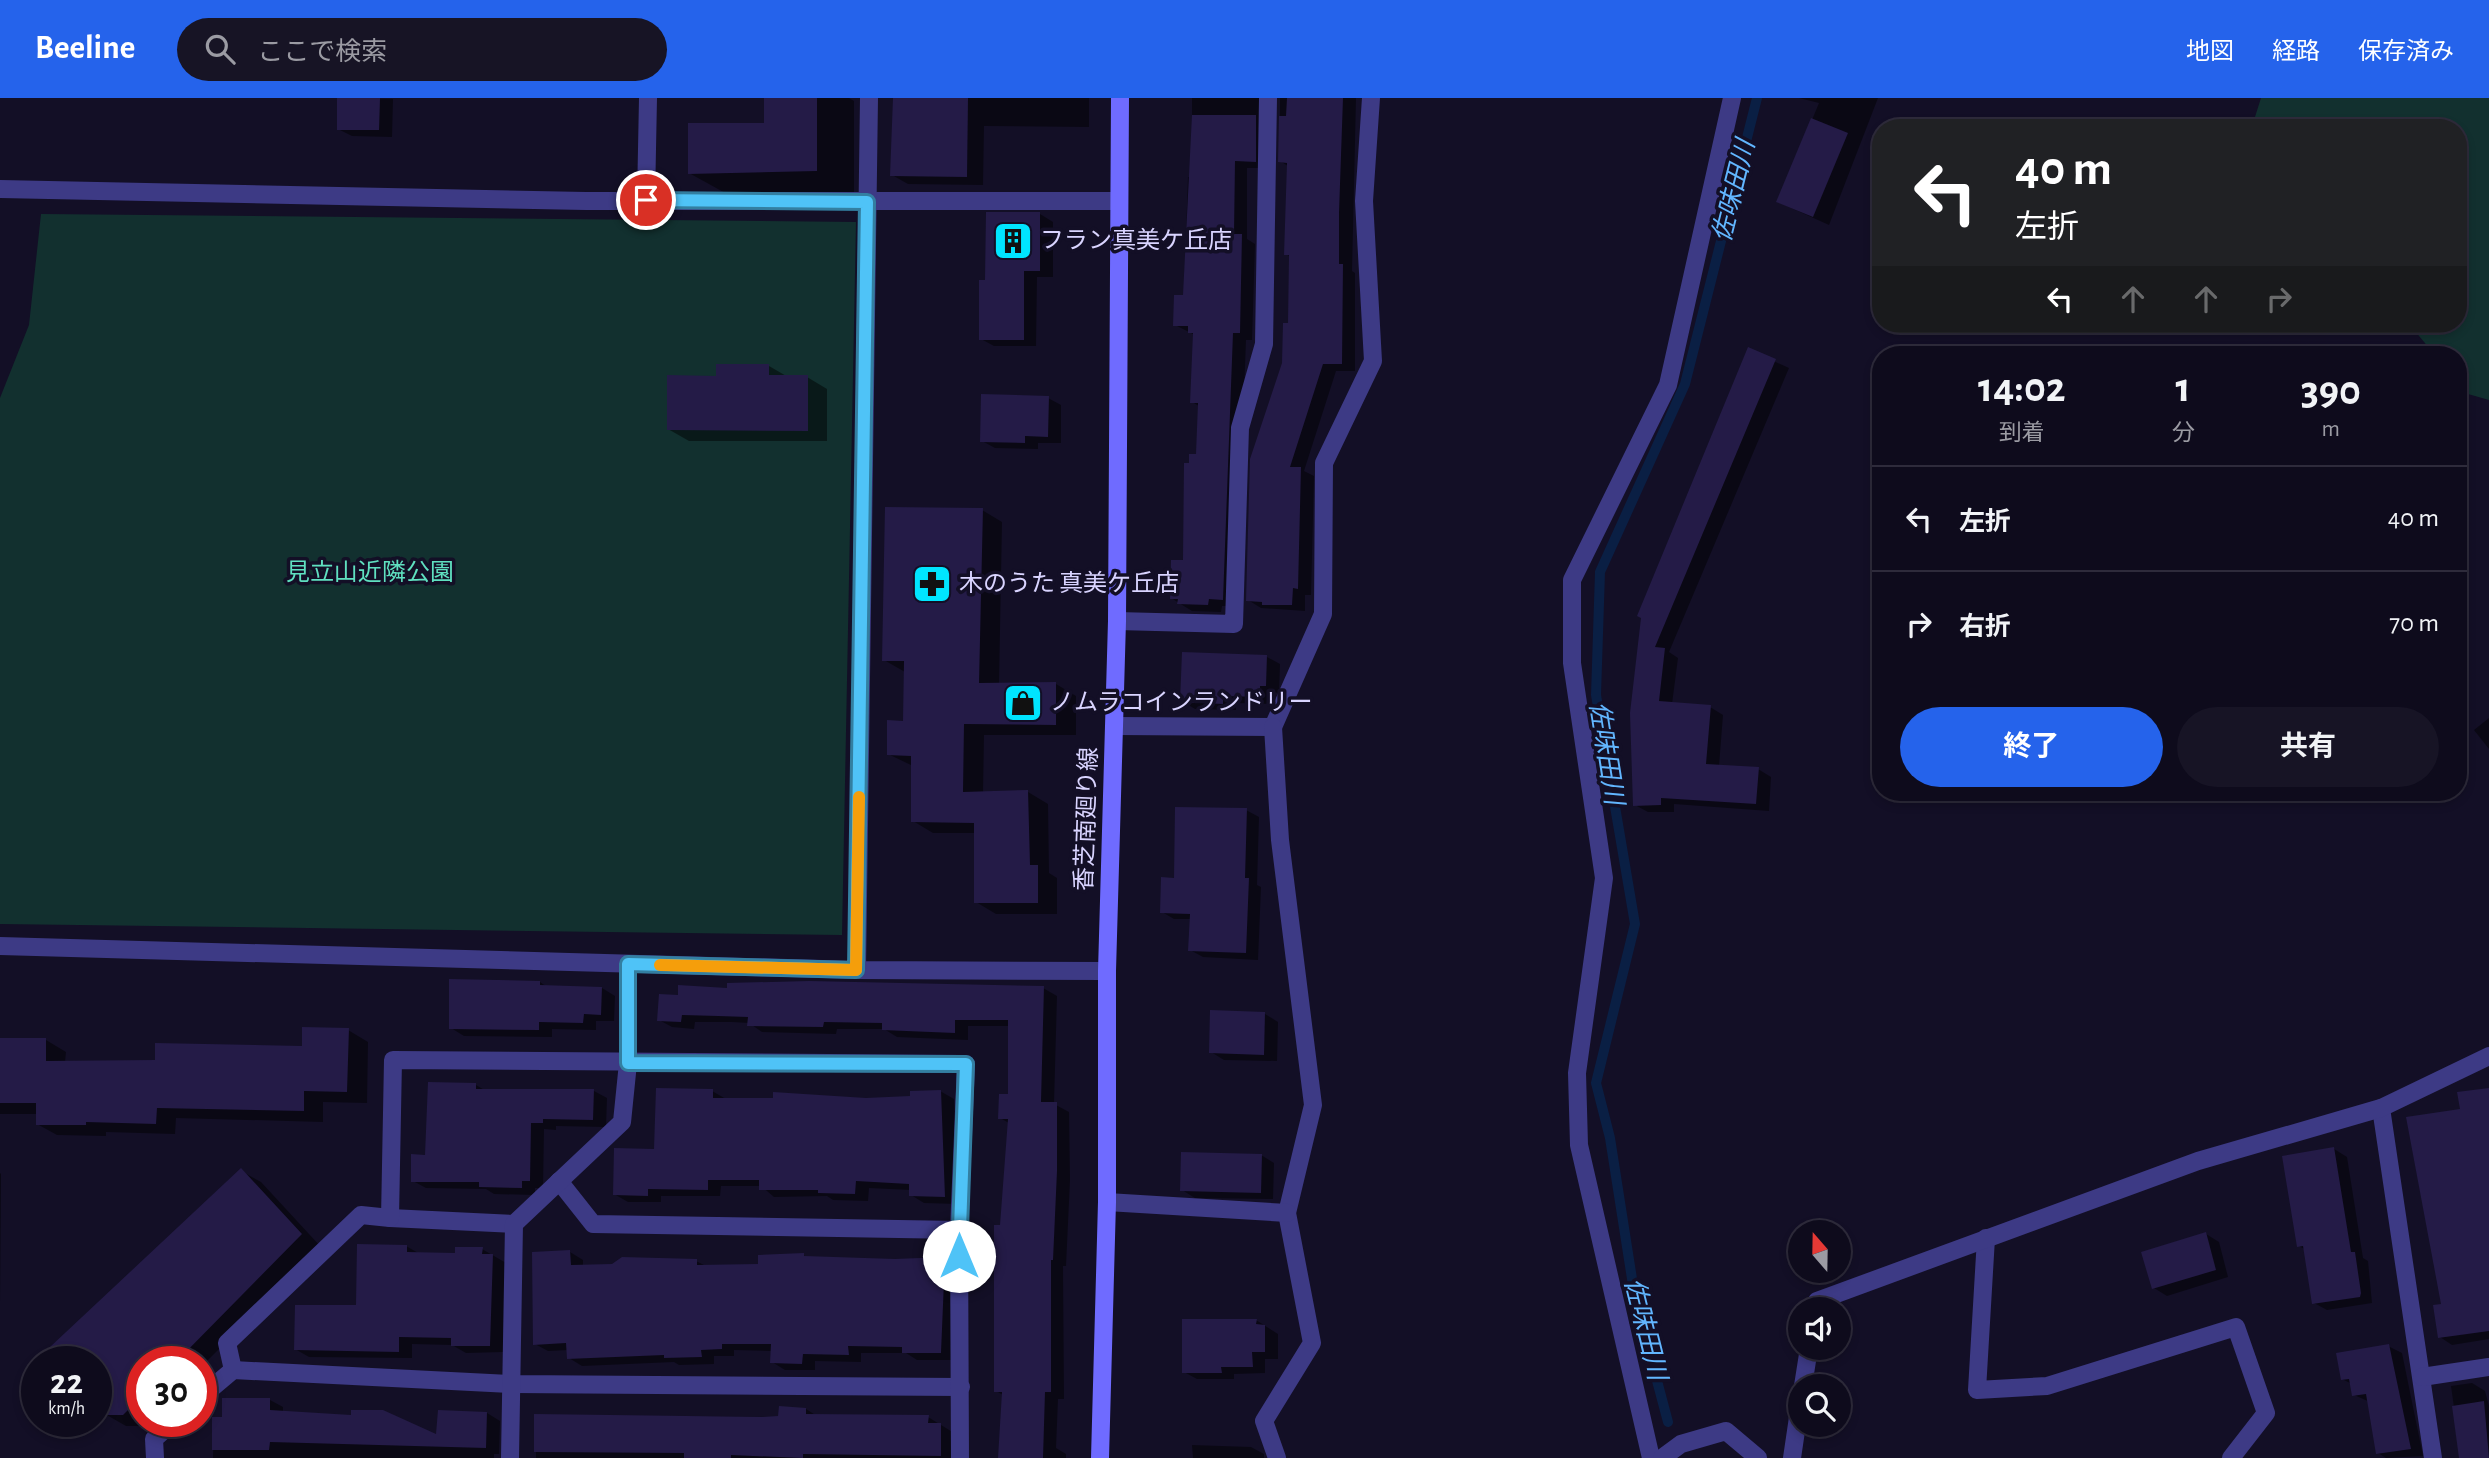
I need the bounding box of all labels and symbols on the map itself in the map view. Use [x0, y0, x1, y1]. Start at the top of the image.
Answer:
water label: 佐味田川 [1708, 134, 1760, 245]
pin [616, 170, 676, 230]
building icon: フラン真美ケ丘店 [992, 220, 1034, 262]
place label: フラン真美ケ丘店 [1040, 227, 1232, 253]
park label: 見立山近隣公園 [286, 559, 454, 585]
pharmacy icon: 木のうた 真美ケ丘店 [911, 563, 953, 605]
place label: 木のうた 真美ケ丘店 [959, 570, 1179, 596]
shop icon: ノムラコインランドリー [1002, 682, 1044, 724]
place label: ノムラコインランドリー [1050, 691, 1313, 715]
water label: 佐味田川 [1585, 699, 1628, 809]
street label: 香芝南廻り線 [1070, 747, 1102, 891]
position arrow [922, 1219, 996, 1293]
north arrow [1788, 1220, 1852, 1283]
water label: 佐味田川 [1620, 1275, 1672, 1386]
speed limit sign: 30 [126, 1346, 217, 1437]

